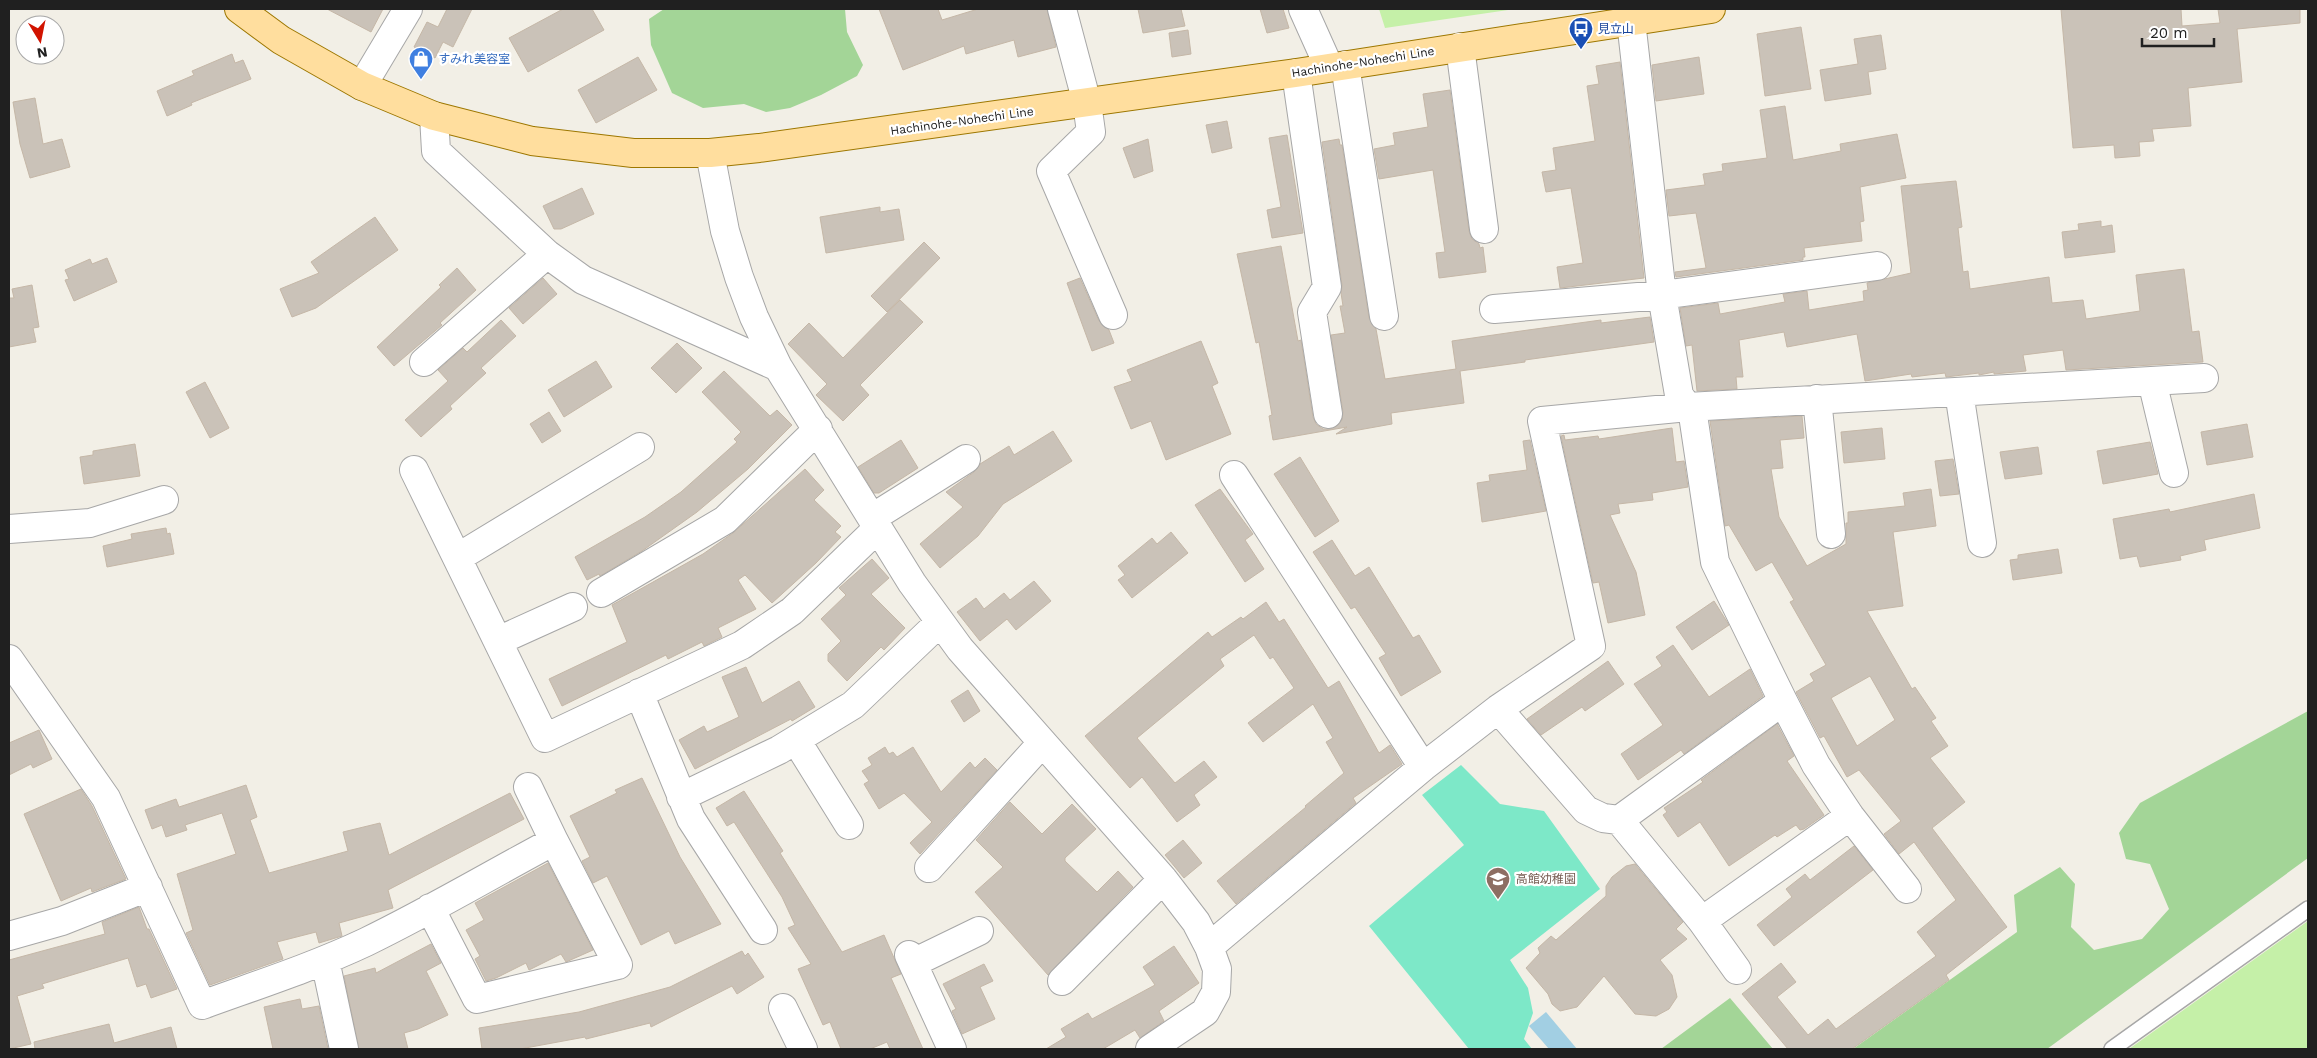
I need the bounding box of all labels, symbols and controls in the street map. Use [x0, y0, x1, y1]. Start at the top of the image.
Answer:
north arrow [15, 15, 65, 65]
scale bar [2142, 15, 2214, 47]
bus stop icon: 見立山 [1568, 16, 1594, 50]
place label: 見立山 [1598, 22, 1634, 36]
text: 20 m [2150, 24, 2188, 42]
text: N [36, 44, 49, 62]
street label: Hachinohe-Nohechi Line [1291, 44, 1435, 80]
shop icon: すみれ美容室 [408, 46, 434, 80]
place label: すみれ美容室 [438, 52, 510, 66]
street label: Hachinohe-Nohechi Line [890, 104, 1035, 138]
school or university icon: 高館幼稚園 [1485, 866, 1511, 900]
place label: 高館幼稚園 [1516, 872, 1576, 886]

